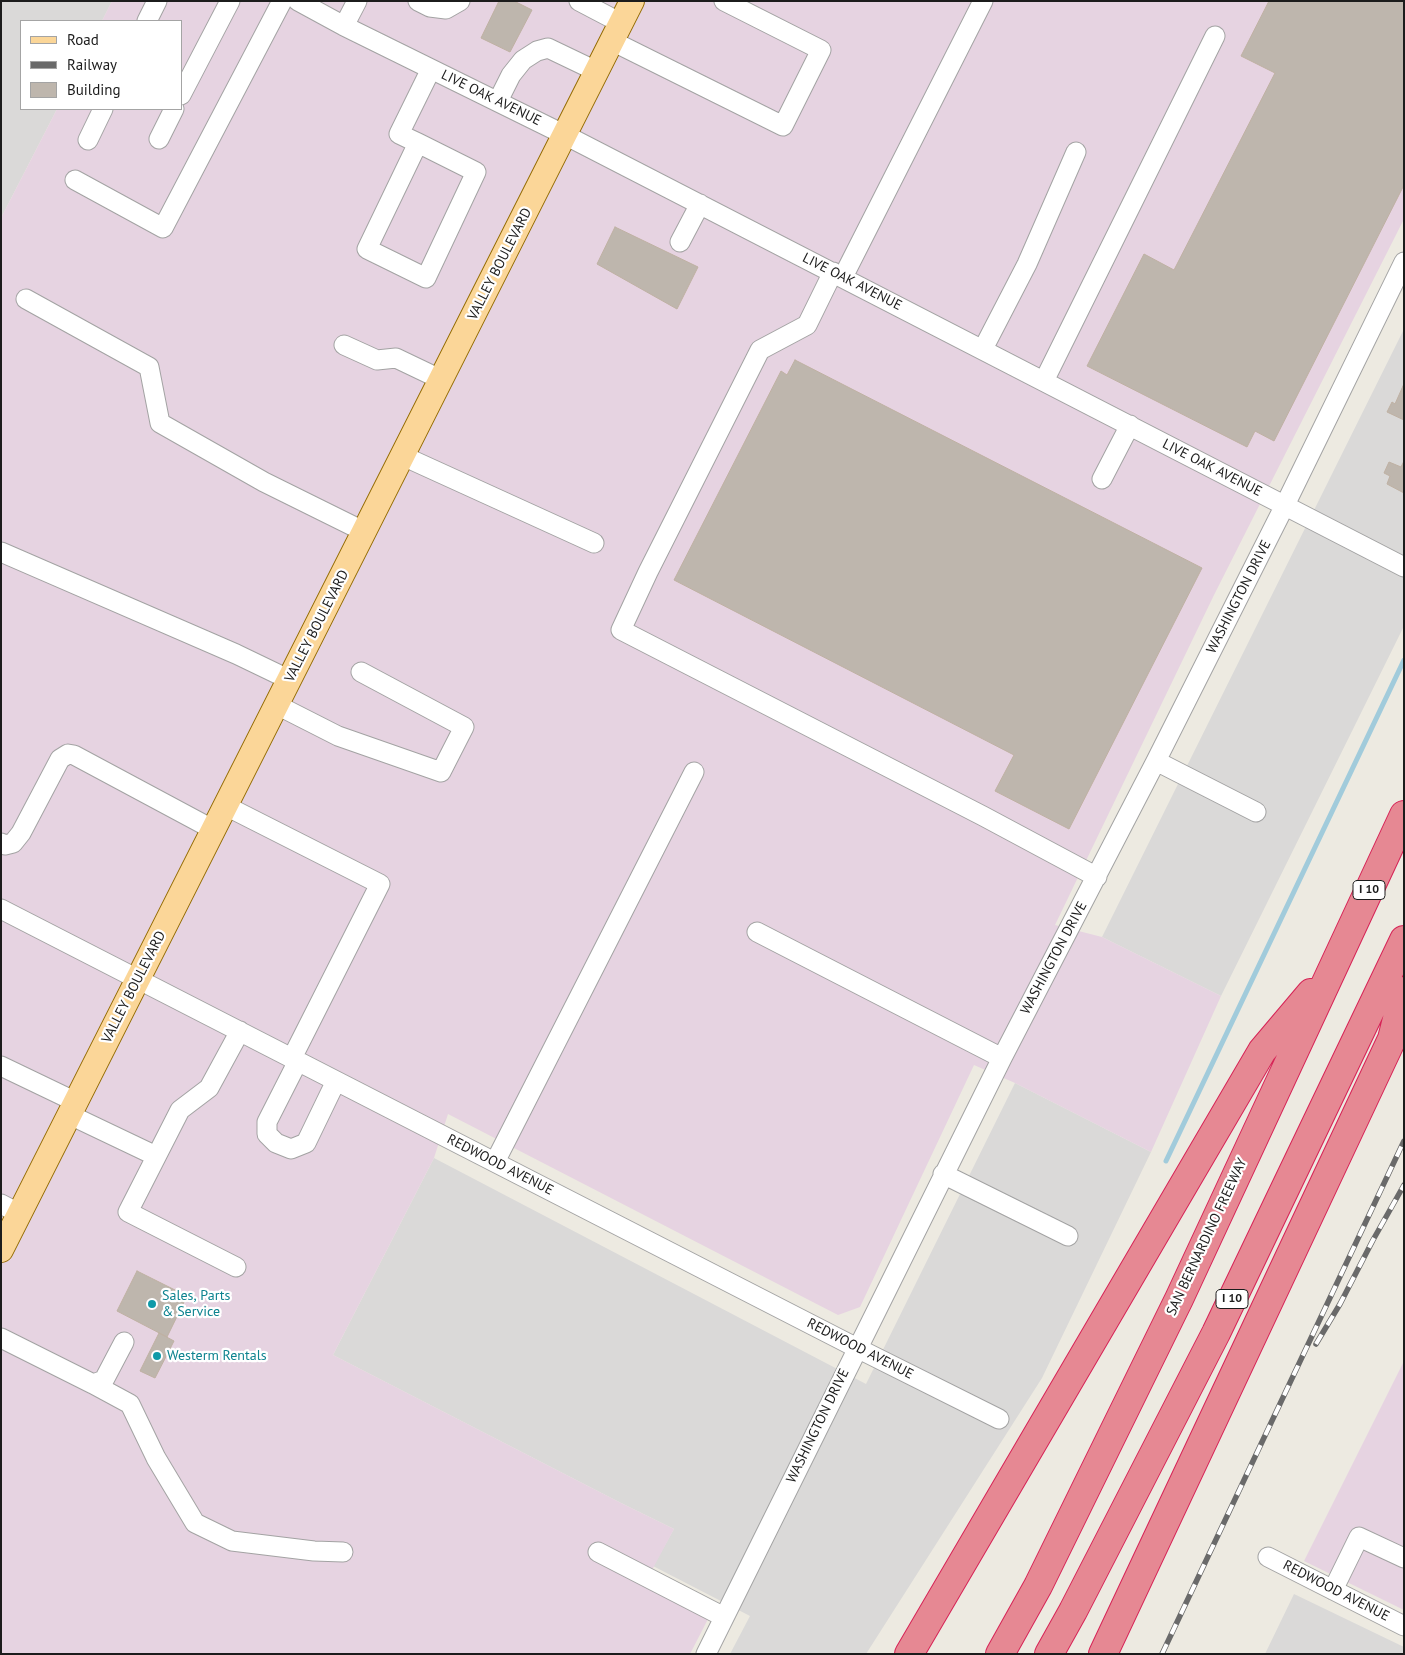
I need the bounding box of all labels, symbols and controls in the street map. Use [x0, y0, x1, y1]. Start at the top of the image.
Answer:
legend [20, 20, 182, 110]
text: Road [67, 30, 99, 49]
text: Railway [67, 55, 117, 74]
street label: LIVE OAK AVENUE [438, 66, 544, 130]
text: Building [67, 80, 121, 99]
street label: VALLEY BOULEVARD [464, 205, 536, 323]
street label: LIVE OAK AVENUE [800, 250, 904, 314]
street label: LIVE OAK AVENUE [1160, 436, 1264, 500]
street label: WASHINGTON DRIVE [1203, 537, 1275, 657]
street label: VALLEY BOULEVARD [281, 567, 353, 685]
road number: I 10 [1353, 880, 1385, 900]
street label: WASHINGTON DRIVE [1017, 899, 1091, 1017]
street label: VALLEY BOULEVARD [98, 928, 170, 1046]
street label: REDWOOD AVENUE [444, 1131, 556, 1199]
street label: SAN BERNARDINO FREEWAY [1163, 1156, 1251, 1318]
place label: Sales, Parts & Service [162, 1288, 230, 1320]
road number: I 10 [1216, 1290, 1248, 1308]
marker: Sales, Parts & Service [146, 1298, 158, 1310]
street label: REDWOOD AVENUE [804, 1315, 916, 1383]
place label: Westerm Rentals [167, 1348, 267, 1364]
marker: Westerm Rentals [151, 1350, 163, 1362]
street label: WASHINGTON DRIVE [783, 1366, 853, 1486]
street label: REDWOOD AVENUE [1280, 1557, 1392, 1625]

